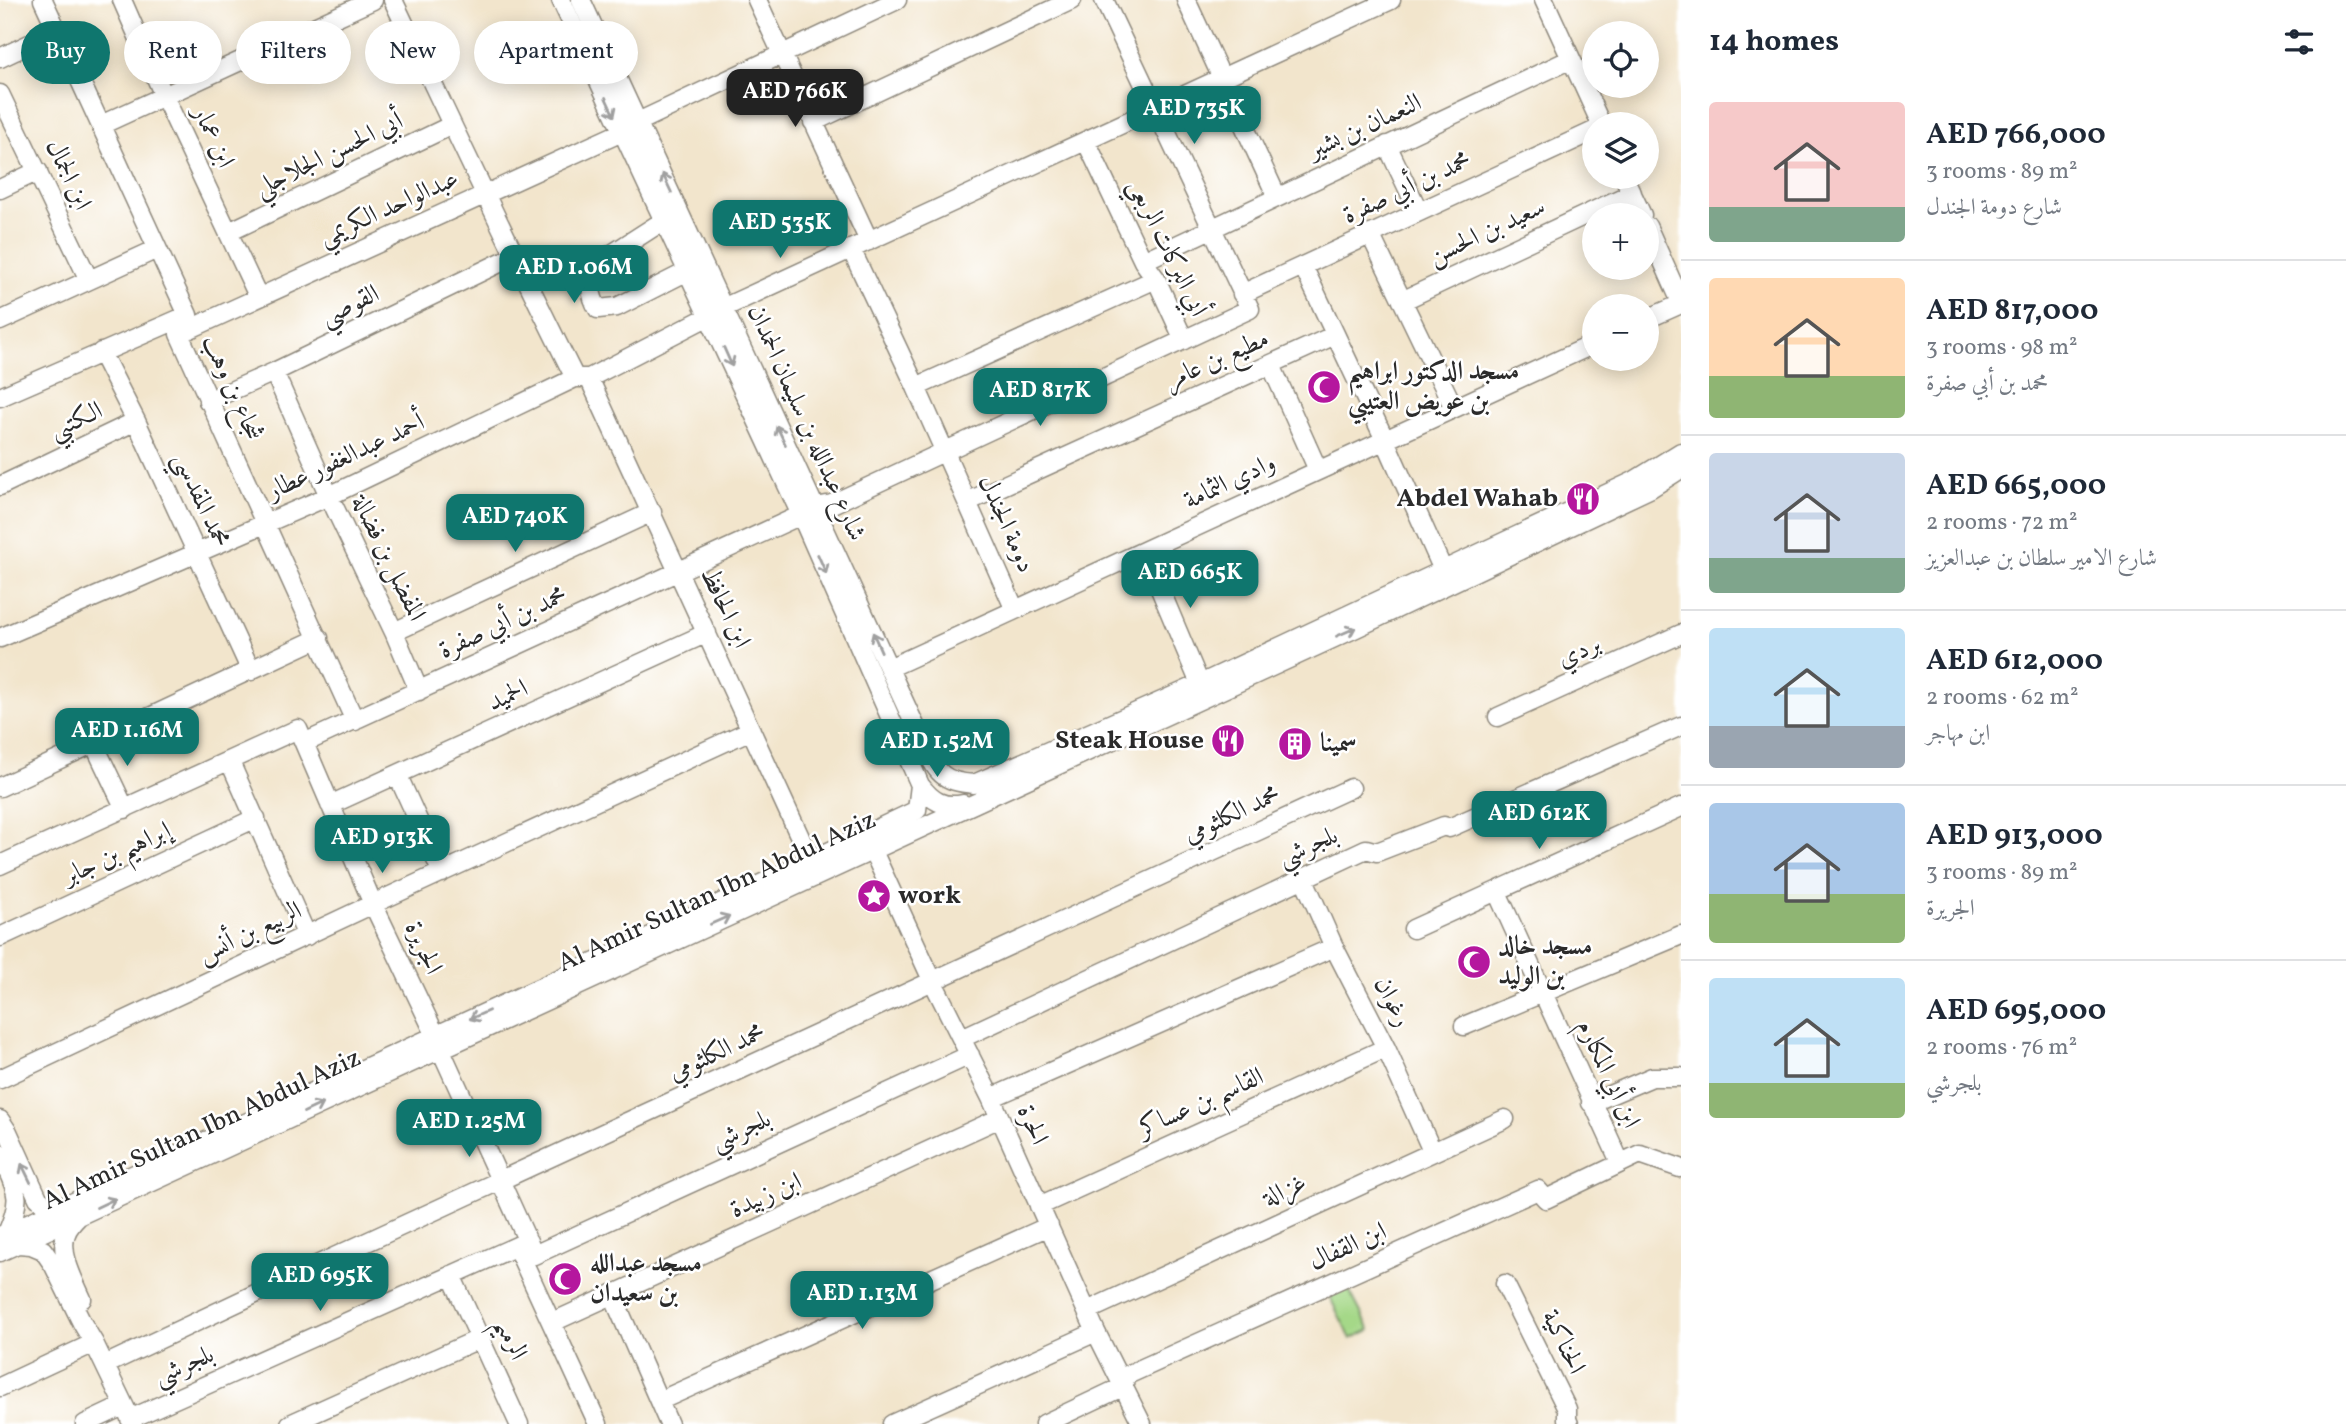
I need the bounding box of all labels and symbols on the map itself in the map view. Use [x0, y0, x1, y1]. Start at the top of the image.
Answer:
pin: AED 766K [723, 69, 867, 129]
street label: النعمان بن بشير [1300, 85, 1428, 170]
pin: AED 735K [1122, 86, 1266, 146]
one-way arrow [604, 95, 617, 117]
street label: ابن عمار [182, 97, 243, 174]
street label: أبي الحسن الجلاجلي [248, 103, 412, 211]
street label: ابن الجمال [36, 134, 100, 216]
street label: محمد بن أبي صفرة [1336, 142, 1478, 235]
street label: عبدالواحد الكريمي [313, 161, 467, 260]
one-way arrow [660, 173, 673, 194]
street label: أبي البركات الربعي [1115, 173, 1217, 325]
street label: سعيد بن الحسن [1423, 189, 1551, 275]
pin: AED 535K [708, 201, 852, 260]
pin: AED 1.06M [494, 246, 654, 305]
street label: القوصي [314, 276, 387, 339]
street label: شارع عبدالله بن سليمان الحمدان [736, 299, 874, 548]
street label: مطيع بن عامر [1159, 321, 1277, 403]
street label: شجاع بن وهب [191, 329, 271, 448]
one-way arrow [722, 346, 735, 367]
place label: مسجد الدكتور ابراهيم بن عويض العتيبي [1348, 354, 1519, 425]
pin: AED 817K [968, 368, 1112, 428]
mosque icon: مسجد الدكتور ابراهيم بن عويض العتيبي [1305, 368, 1343, 406]
street label: الكتبي [43, 393, 110, 453]
street label: أحمد عبدالغفور عطار [258, 404, 431, 511]
one-way arrow [774, 425, 787, 446]
street label: وادي الثمامة [1178, 445, 1282, 520]
street label: محمد المقدسي [160, 446, 239, 555]
street label: دومة الجندل [968, 469, 1044, 579]
restaurant icon: Abdel Wahab [1564, 480, 1602, 518]
place label: Abdel Wahab [1396, 481, 1558, 517]
street label: المفضل بن فضالة [341, 487, 434, 627]
pin: AED 740K [443, 494, 587, 554]
pin: AED 665K [1118, 550, 1262, 610]
one-way arrow [816, 552, 829, 574]
street label: ابن الحافظ [691, 562, 759, 654]
street label: محمد بن أبي صفرة [432, 577, 574, 670]
one-way arrow [1334, 625, 1356, 638]
street label: بردي [1552, 626, 1607, 678]
one-way arrow [870, 631, 883, 653]
street label: الحميد [482, 671, 534, 721]
pin: AED 1.16M [47, 708, 207, 768]
pin: AED 1.52M [857, 720, 1017, 779]
restaurant icon: Steak House [1209, 722, 1247, 760]
place label: Steak House [1055, 723, 1204, 759]
building icon: سمينا [1276, 725, 1314, 763]
place label: سمينا [1320, 726, 1357, 762]
street label: محمد الكلثومي [1178, 777, 1287, 855]
pin: AED 612K [1467, 792, 1611, 851]
street label: Al Amir Sultan Ibn Abdul Aziz [552, 802, 882, 982]
street label: إبراهيم بن جابر [54, 812, 182, 902]
pin: AED 913K [310, 816, 454, 875]
street label: بلجرشي [1272, 818, 1346, 880]
place icon: work [855, 877, 893, 915]
place label: work [898, 878, 961, 914]
street label: الربيع بن أنس [192, 892, 310, 976]
one-way arrow [709, 913, 730, 926]
street label: الجريرة [395, 915, 451, 981]
place label: مسجد خالد بن الوليد [1498, 929, 1592, 995]
mosque icon: مسجد خالد بن الوليد [1455, 943, 1493, 981]
street label: رغوان [1364, 971, 1420, 1033]
one-way arrow [468, 1009, 490, 1022]
street label: ابن أبي المكارم [1564, 1013, 1650, 1136]
street label: محمد الكلثومي [663, 1015, 772, 1093]
street label: Al Amir Sultan Ibn Abdul Aziz [37, 1040, 367, 1220]
street label: القاسم بن عساكر [1130, 1059, 1272, 1153]
street label: الحرة [1007, 1099, 1057, 1151]
one-way arrow [302, 1100, 323, 1114]
pin: AED 1.25M [389, 1100, 549, 1159]
street label: بلجرشي [705, 1101, 779, 1164]
one-way arrow [19, 1163, 32, 1184]
street label: ابن زبيدة [724, 1164, 808, 1228]
street label: غزالة [1255, 1165, 1313, 1218]
one-way arrow [95, 1196, 116, 1209]
street label: ابن القفال [1303, 1214, 1393, 1280]
place label: مسجد عبدالله بن سعيدان [590, 1246, 702, 1312]
pin: AED 695K [248, 1254, 392, 1313]
mosque icon: مسجد عبدالله بن سعيدان [546, 1260, 584, 1298]
pin: AED 1.13M [782, 1272, 942, 1331]
street label: الحناكية [1532, 1304, 1594, 1380]
street label: الرميم [479, 1312, 536, 1369]
street label: بلجرشي [148, 1337, 222, 1399]

